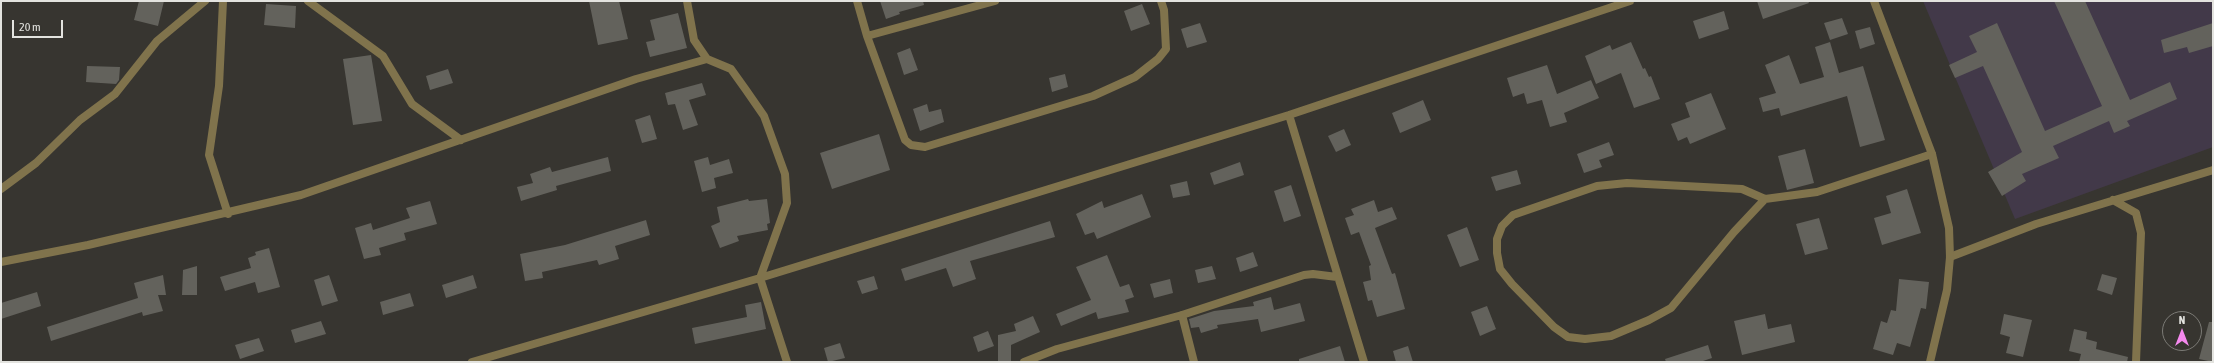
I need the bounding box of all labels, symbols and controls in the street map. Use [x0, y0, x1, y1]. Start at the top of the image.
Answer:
scale bar [14, 12, 65, 38]
text: 20 m [19, 20, 41, 34]
north arrow [2162, 311, 2202, 351]
text: N [2179, 314, 2185, 326]

